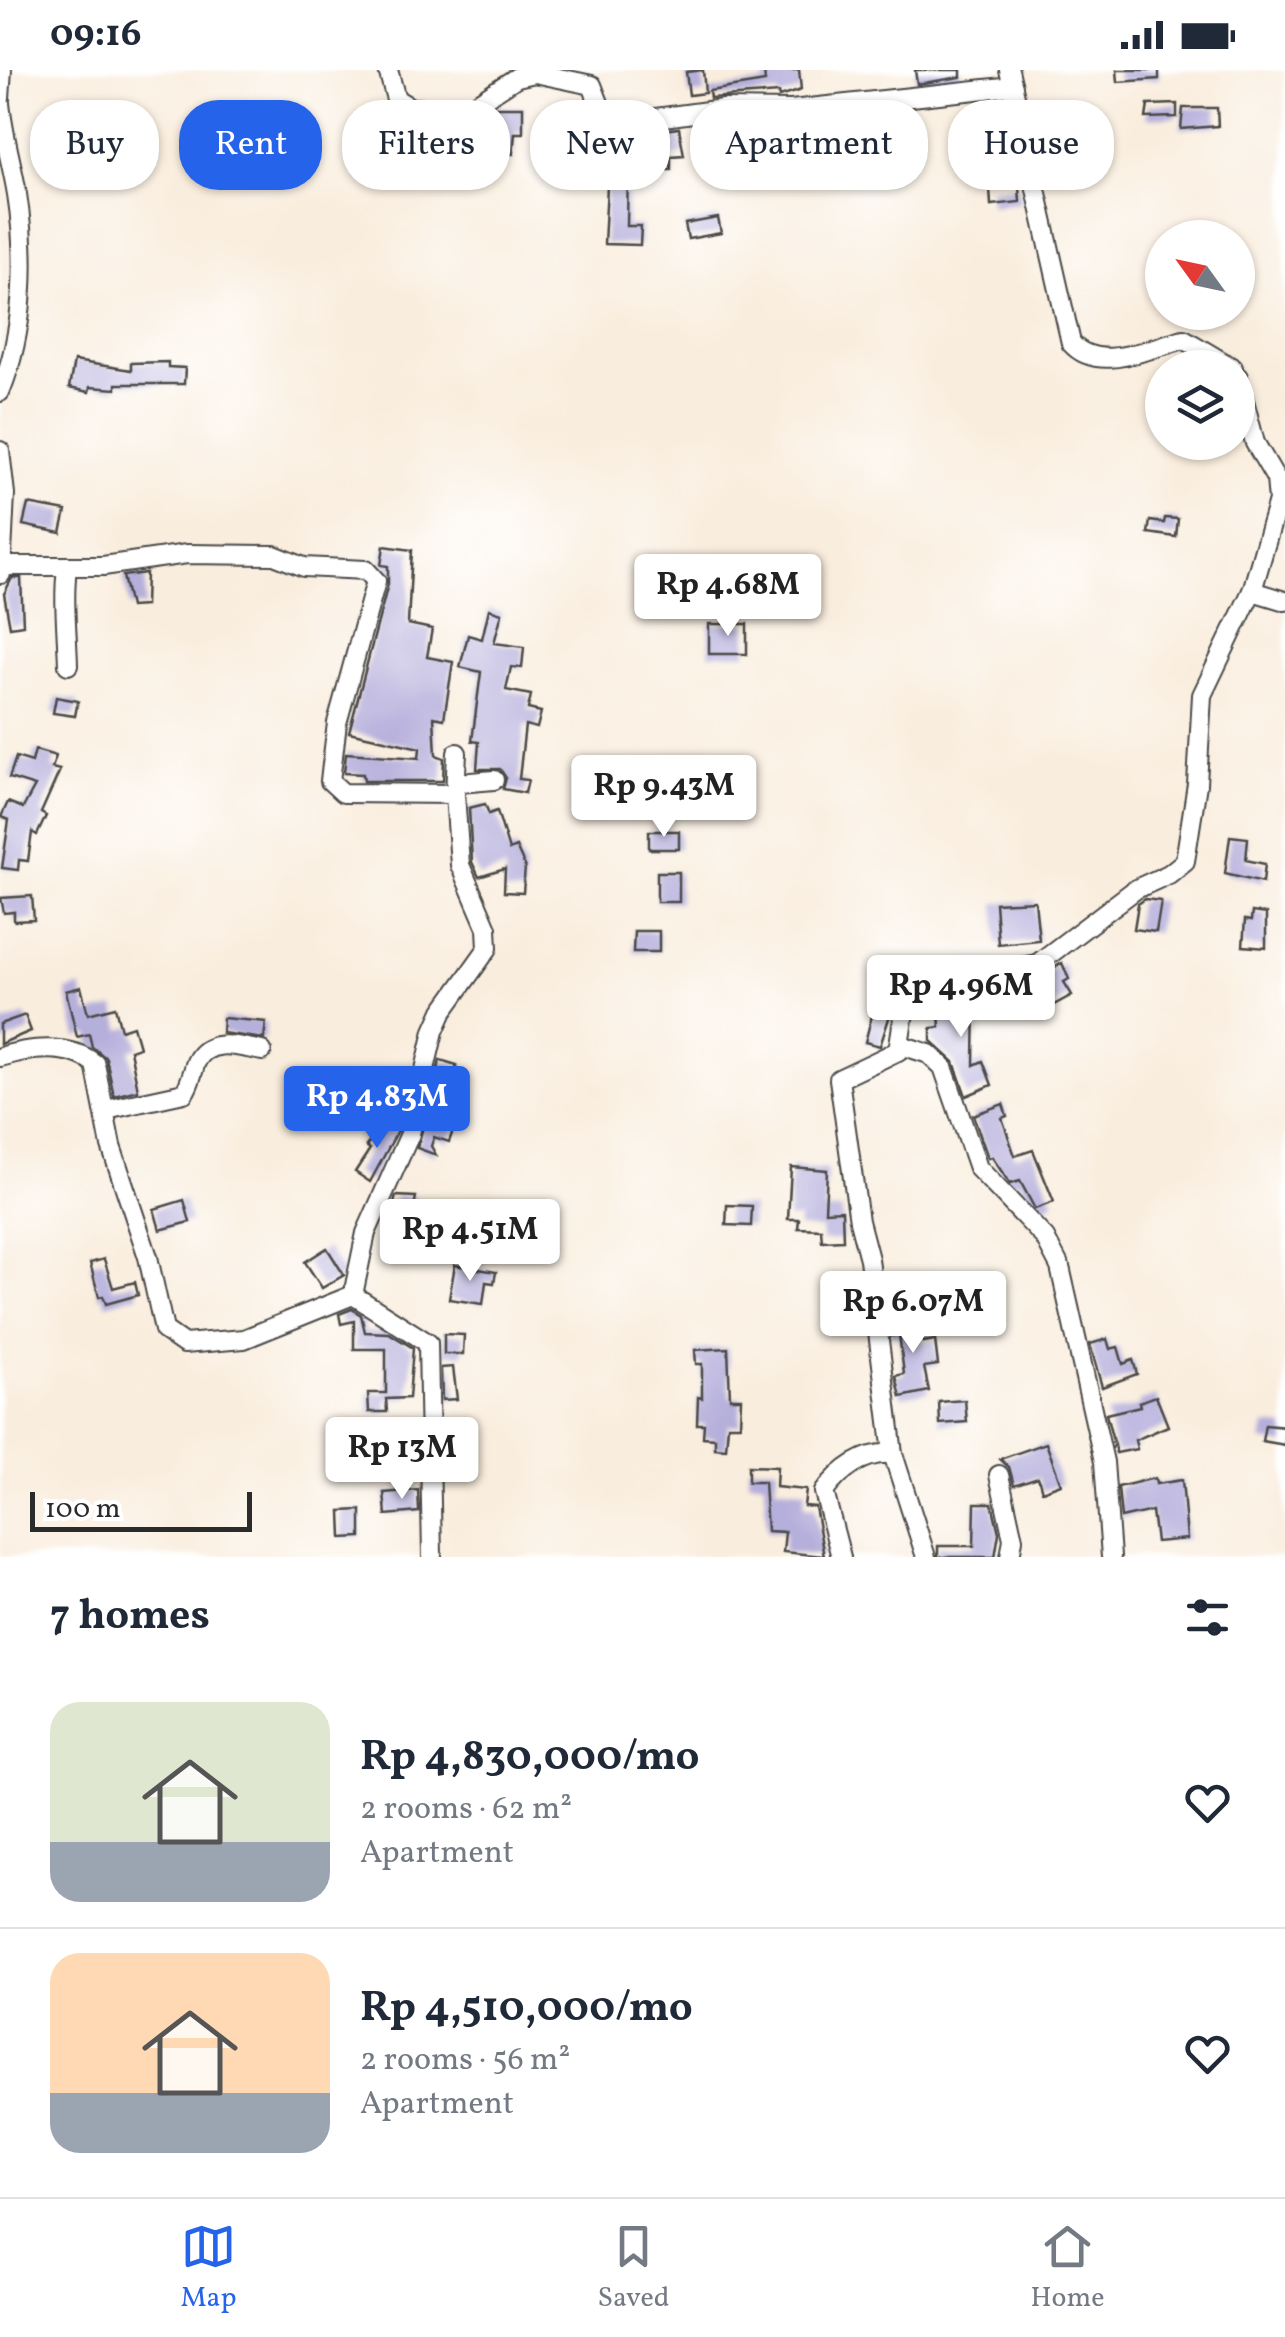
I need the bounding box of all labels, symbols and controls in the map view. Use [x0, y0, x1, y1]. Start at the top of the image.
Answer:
text: 09:16 [50, 9, 142, 62]
chip: Buy [30, 100, 159, 190]
chip: Rent [179, 100, 322, 190]
chip: Filters [342, 100, 510, 190]
chip: New [530, 100, 670, 190]
chip: Apartment [690, 100, 928, 190]
chip: House [948, 100, 1114, 190]
north arrow [1145, 220, 1255, 330]
map controls [1145, 220, 1255, 460]
button: layers [1145, 350, 1255, 460]
pin: Rp 4.68M [625, 554, 831, 639]
text: Rp 4.68M [656, 564, 800, 608]
pin: Rp 9.43M [561, 755, 767, 840]
text: Rp 9.43M [593, 765, 735, 809]
pin: Rp 4.96M [858, 955, 1064, 1040]
text: Rp 4.96M [889, 965, 1033, 1009]
pin: Rp 4.83M [274, 1066, 480, 1151]
text: Rp 4.83M [306, 1076, 448, 1120]
pin: Rp 4.51M [367, 1199, 573, 1284]
text: Rp 4.51M [402, 1209, 538, 1253]
pin: Rp 6.07M [810, 1271, 1016, 1356]
text: Rp 6.07M [842, 1281, 984, 1325]
pin: Rp 13M [321, 1417, 483, 1502]
text: Rp 13M [347, 1427, 457, 1471]
scale bar [30, 1487, 252, 1532]
text: 100 m [45, 1490, 120, 1529]
text: 7 homes [50, 1588, 210, 1647]
icon: filters [1180, 1590, 1235, 1645]
text: Rp 4,830,000/mo [360, 1729, 700, 1788]
icon: home [130, 1742, 250, 1862]
icon: heart [1180, 1775, 1235, 1830]
text: 2 rooms · 62 m² [360, 1788, 572, 1832]
text: Apartment [360, 1832, 514, 1876]
text: Rp 4,510,000/mo [360, 1980, 693, 2039]
icon: home [130, 1993, 250, 2113]
icon: heart [1180, 2026, 1235, 2081]
text: 2 rooms · 56 m² [360, 2039, 570, 2083]
text: Apartment [360, 2083, 514, 2127]
tab: Map [180, 2219, 237, 2318]
tab: Saved [597, 2219, 670, 2318]
tab: Home [1030, 2219, 1105, 2318]

